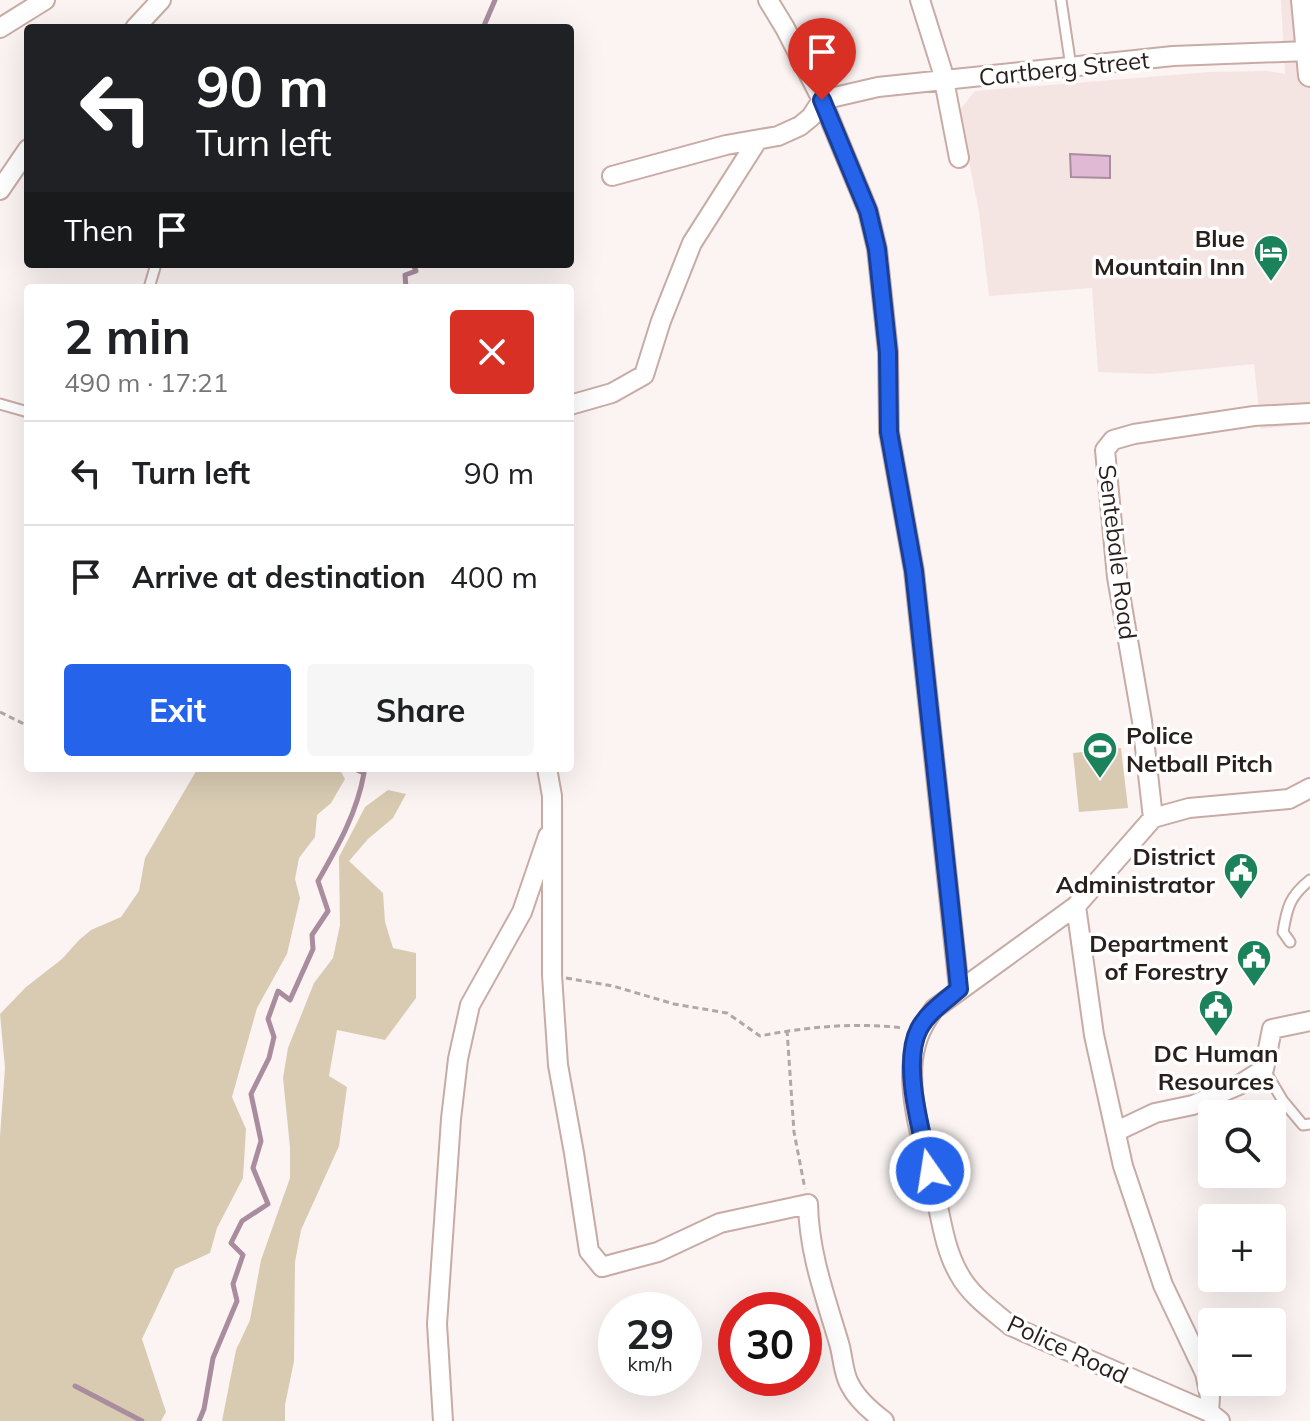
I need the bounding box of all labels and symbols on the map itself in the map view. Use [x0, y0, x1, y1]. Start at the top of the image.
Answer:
pin [788, 18, 856, 100]
street label: Cartberg Street [977, 44, 1151, 92]
place label: Blue Mountain Inn [1094, 223, 1245, 281]
hotel icon: Blue Mountain Inn [1252, 233, 1290, 283]
street label: Sentebale Road [1092, 463, 1144, 641]
place label: Police Netball Pitch [1126, 720, 1273, 778]
sports icon: Police Netball Pitch [1081, 730, 1119, 780]
place label: District Administrator [1056, 841, 1216, 899]
public building icon: District Administrator [1222, 851, 1260, 901]
place label: Department of Forestry [1089, 928, 1229, 986]
public building icon: Department of Forestry [1235, 938, 1273, 988]
public building icon: DC Human Resources [1197, 988, 1235, 1038]
place label: DC Human Resources [1153, 1038, 1279, 1096]
position arrow [888, 1129, 972, 1213]
speed limit sign: 30 [718, 1292, 822, 1396]
street label: Police Road [1003, 1308, 1133, 1390]

